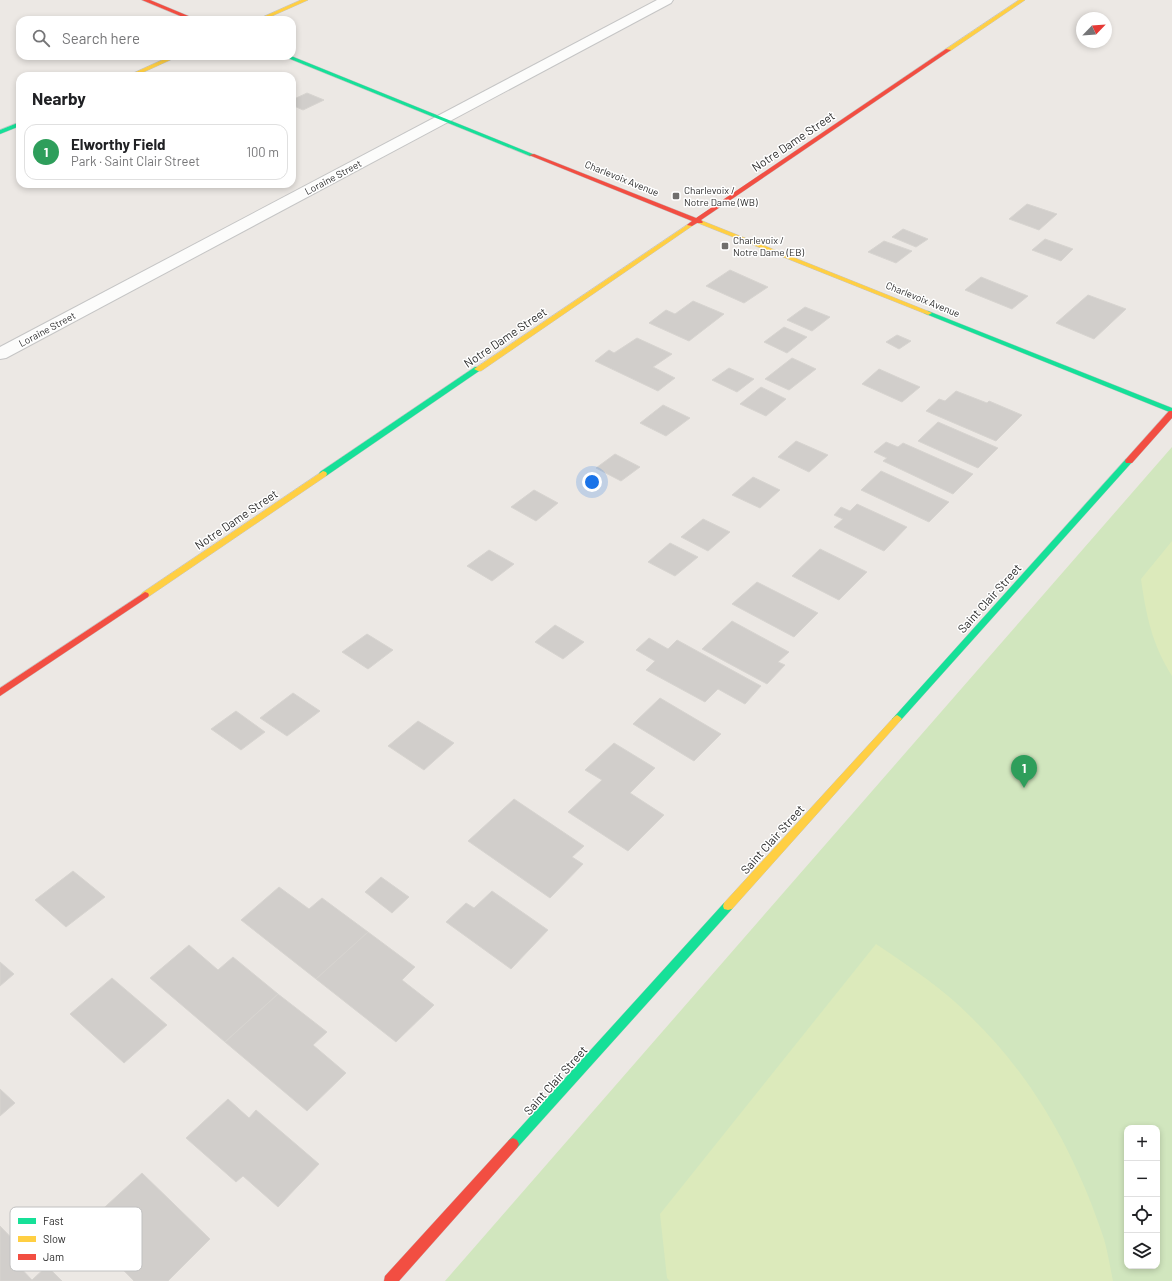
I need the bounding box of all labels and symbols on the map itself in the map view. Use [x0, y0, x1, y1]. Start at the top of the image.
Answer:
north arrow [1076, 12, 1112, 48]
street label: Notre Dame Street [749, 108, 837, 174]
street label: Loraine Street [303, 157, 364, 197]
street label: Charlevoix Avenue [583, 158, 661, 198]
place label: Charlevoix / Notre Dame (WB) [684, 184, 758, 208]
marker: Charlevoix / Notre Dame (WB) [671, 191, 681, 201]
place label: Charlevoix / Notre Dame (EB) [733, 234, 804, 258]
marker: Charlevoix / Notre Dame (EB) [720, 241, 730, 251]
street label: Charlevoix Avenue [884, 279, 962, 319]
street label: Notre Dame Street [461, 304, 549, 370]
street label: Loraine Street [17, 309, 78, 349]
your location [582, 472, 602, 492]
street label: Notre Dame Street [192, 486, 280, 552]
street label: Saint Clair Street [954, 561, 1024, 635]
pin: 1 [1011, 755, 1037, 788]
street label: Saint Clair Street [737, 802, 807, 876]
street label: Saint Clair Street [520, 1043, 590, 1117]
legend [10, 1207, 142, 1271]
text: Fast [43, 1214, 64, 1227]
text: Slow [43, 1232, 66, 1245]
text: Jam [43, 1250, 64, 1263]

